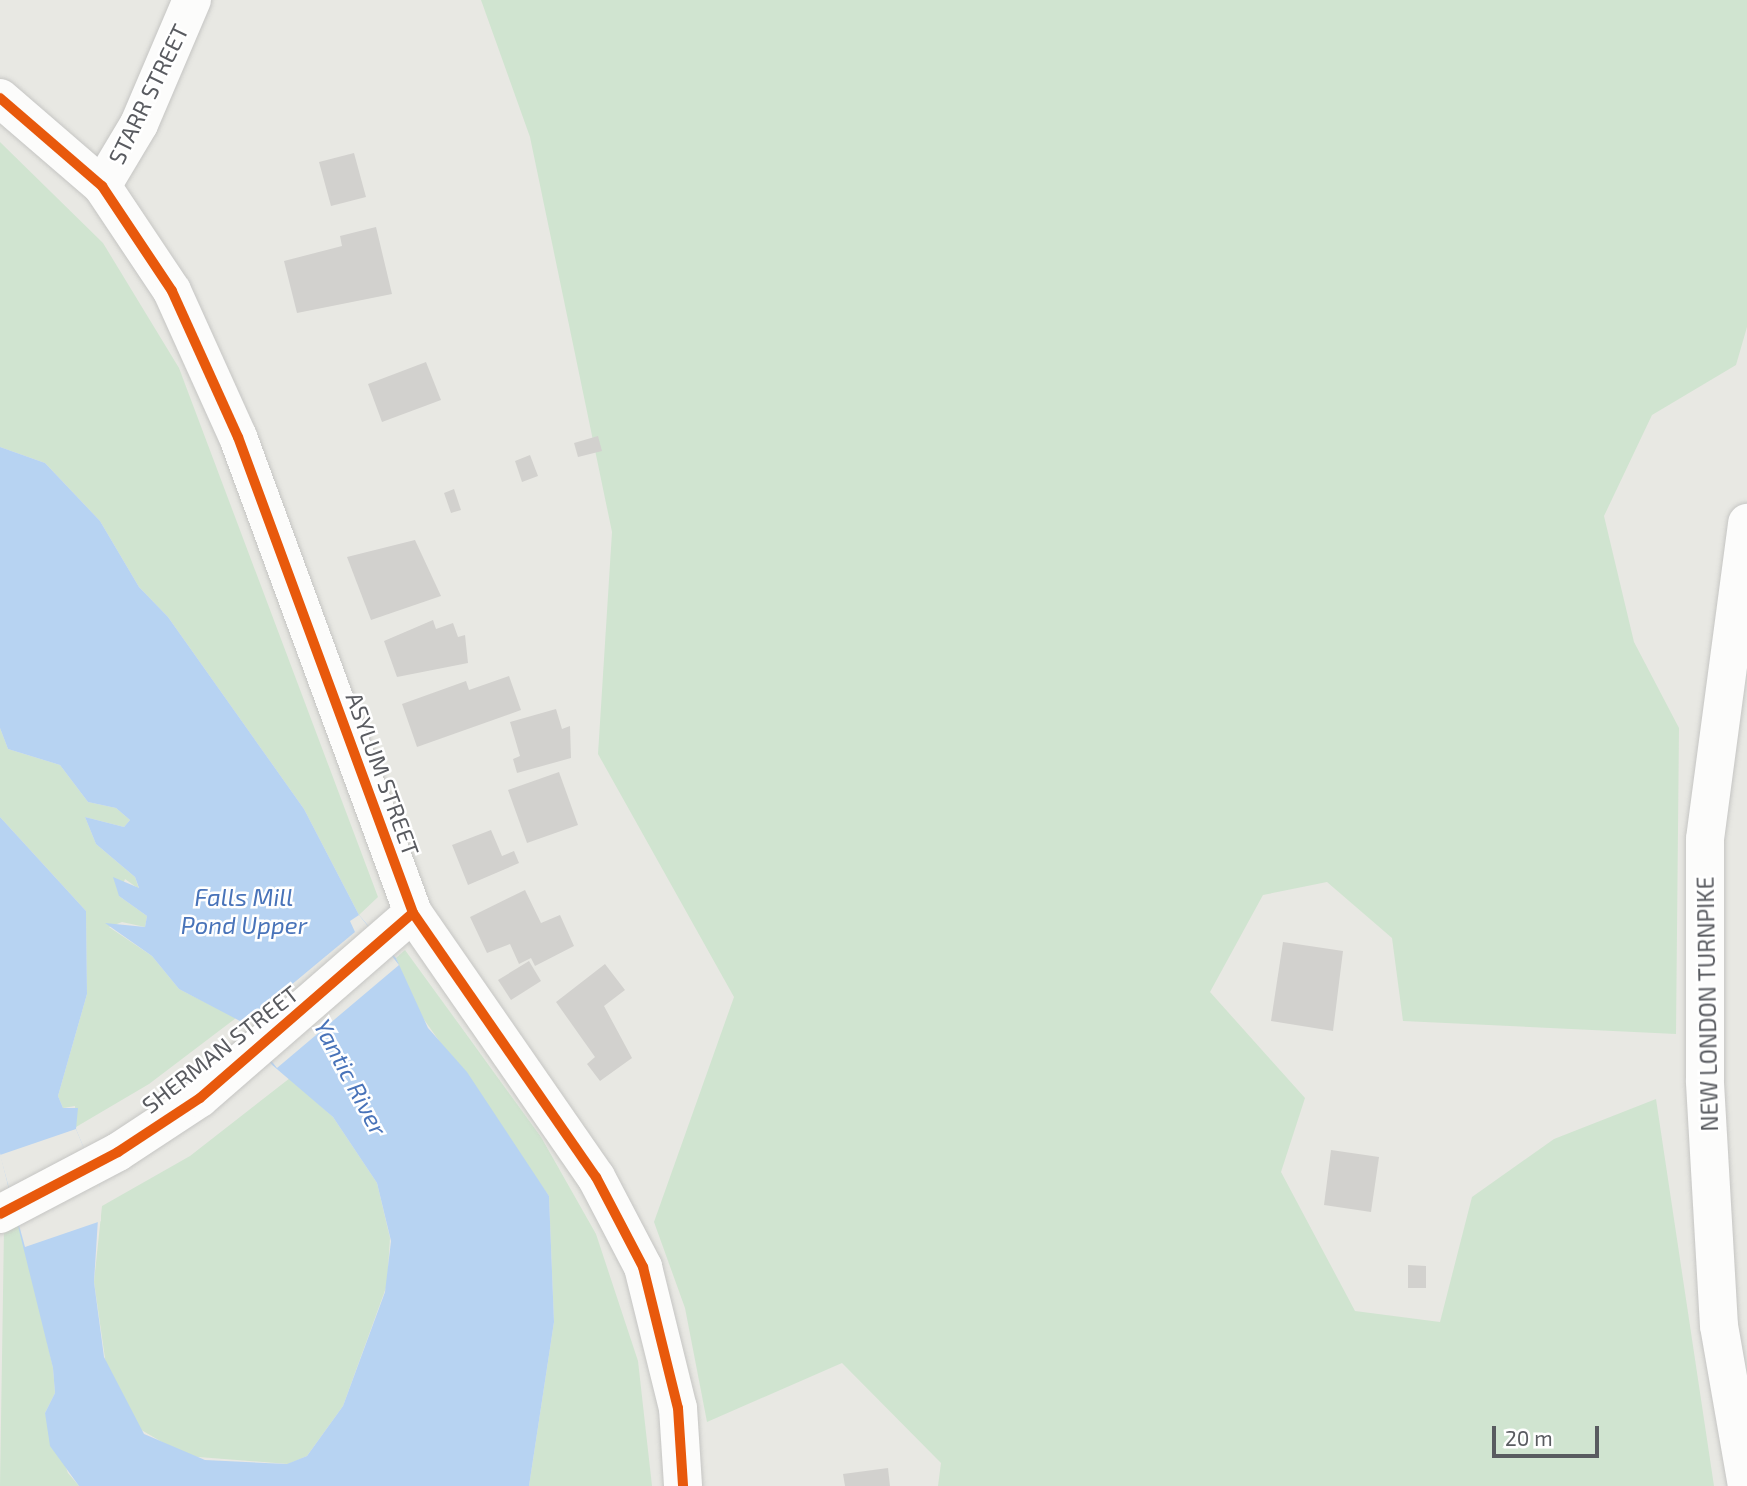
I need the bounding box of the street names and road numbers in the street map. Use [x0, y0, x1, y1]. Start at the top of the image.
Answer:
street label: STARR STREET [102, 19, 194, 169]
street label: ASYLUM STREET [341, 689, 425, 859]
street label: NEW LONDON TURNPIKE [1691, 876, 1723, 1132]
street label: SHERMAN STREET [136, 979, 304, 1119]

